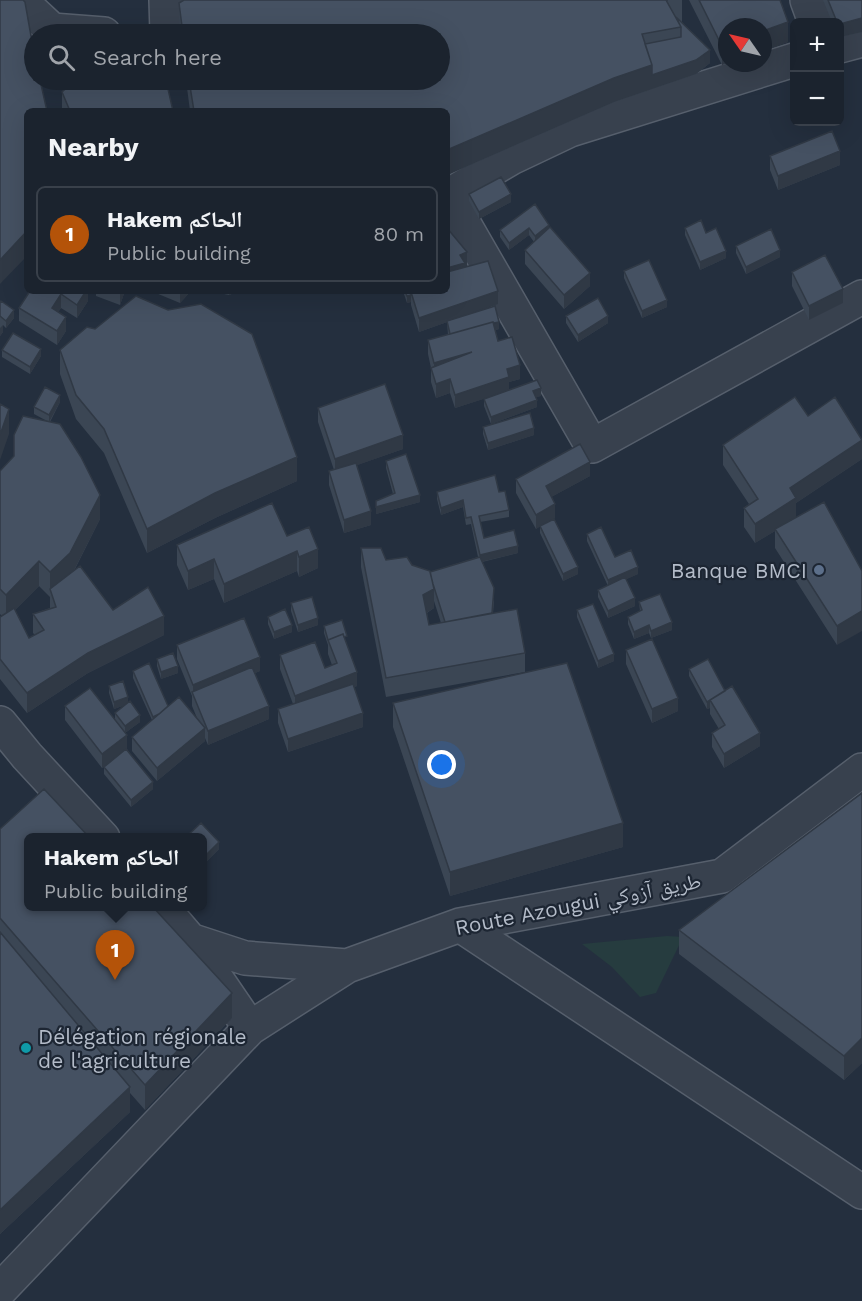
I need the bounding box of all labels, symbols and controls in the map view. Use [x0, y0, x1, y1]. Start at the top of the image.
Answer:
north arrow [718, 18, 772, 72]
map controls [790, 18, 844, 126]
button: + [790, 18, 844, 72]
search box [24, 24, 450, 90]
icon: search [45, 41, 78, 74]
text: Search here [93, 45, 222, 70]
button: − [790, 72, 844, 126]
text: Nearby [48, 132, 139, 162]
text: Hakem الحاكم [107, 207, 243, 232]
text: 1 [65, 222, 74, 246]
text: 80 m [373, 222, 424, 246]
text: Public building [107, 241, 251, 265]
place label: Banque BMCI [671, 558, 807, 583]
marker: Banque BMCI [812, 563, 826, 577]
your location [427, 750, 456, 779]
popup [24, 833, 207, 911]
text: Hakem الحاكم [44, 845, 179, 870]
street label: Route Azougui طريق آزوكي [453, 868, 704, 944]
text: Public building [44, 879, 187, 903]
pin: 1 [96, 930, 134, 980]
place label: Délégation régionale de l'agriculture [38, 1024, 247, 1073]
marker: Délégation régionale de l'agriculture [19, 1041, 33, 1055]

